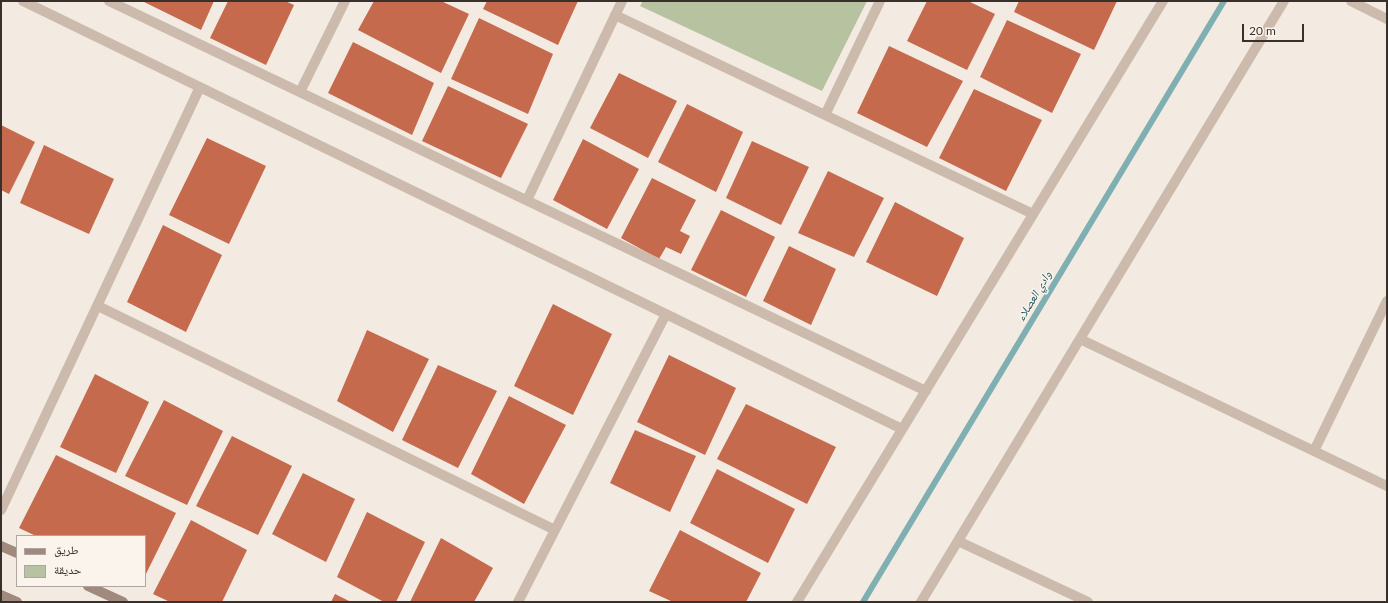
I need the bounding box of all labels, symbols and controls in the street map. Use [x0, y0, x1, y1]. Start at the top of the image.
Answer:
scale bar [1244, 16, 1306, 42]
text: 20 m [1249, 23, 1276, 38]
water label: وادي العصلاء [1013, 268, 1055, 324]
legend [16, 535, 146, 587]
text: طريق [54, 542, 79, 557]
text: حديقة [54, 562, 82, 577]

